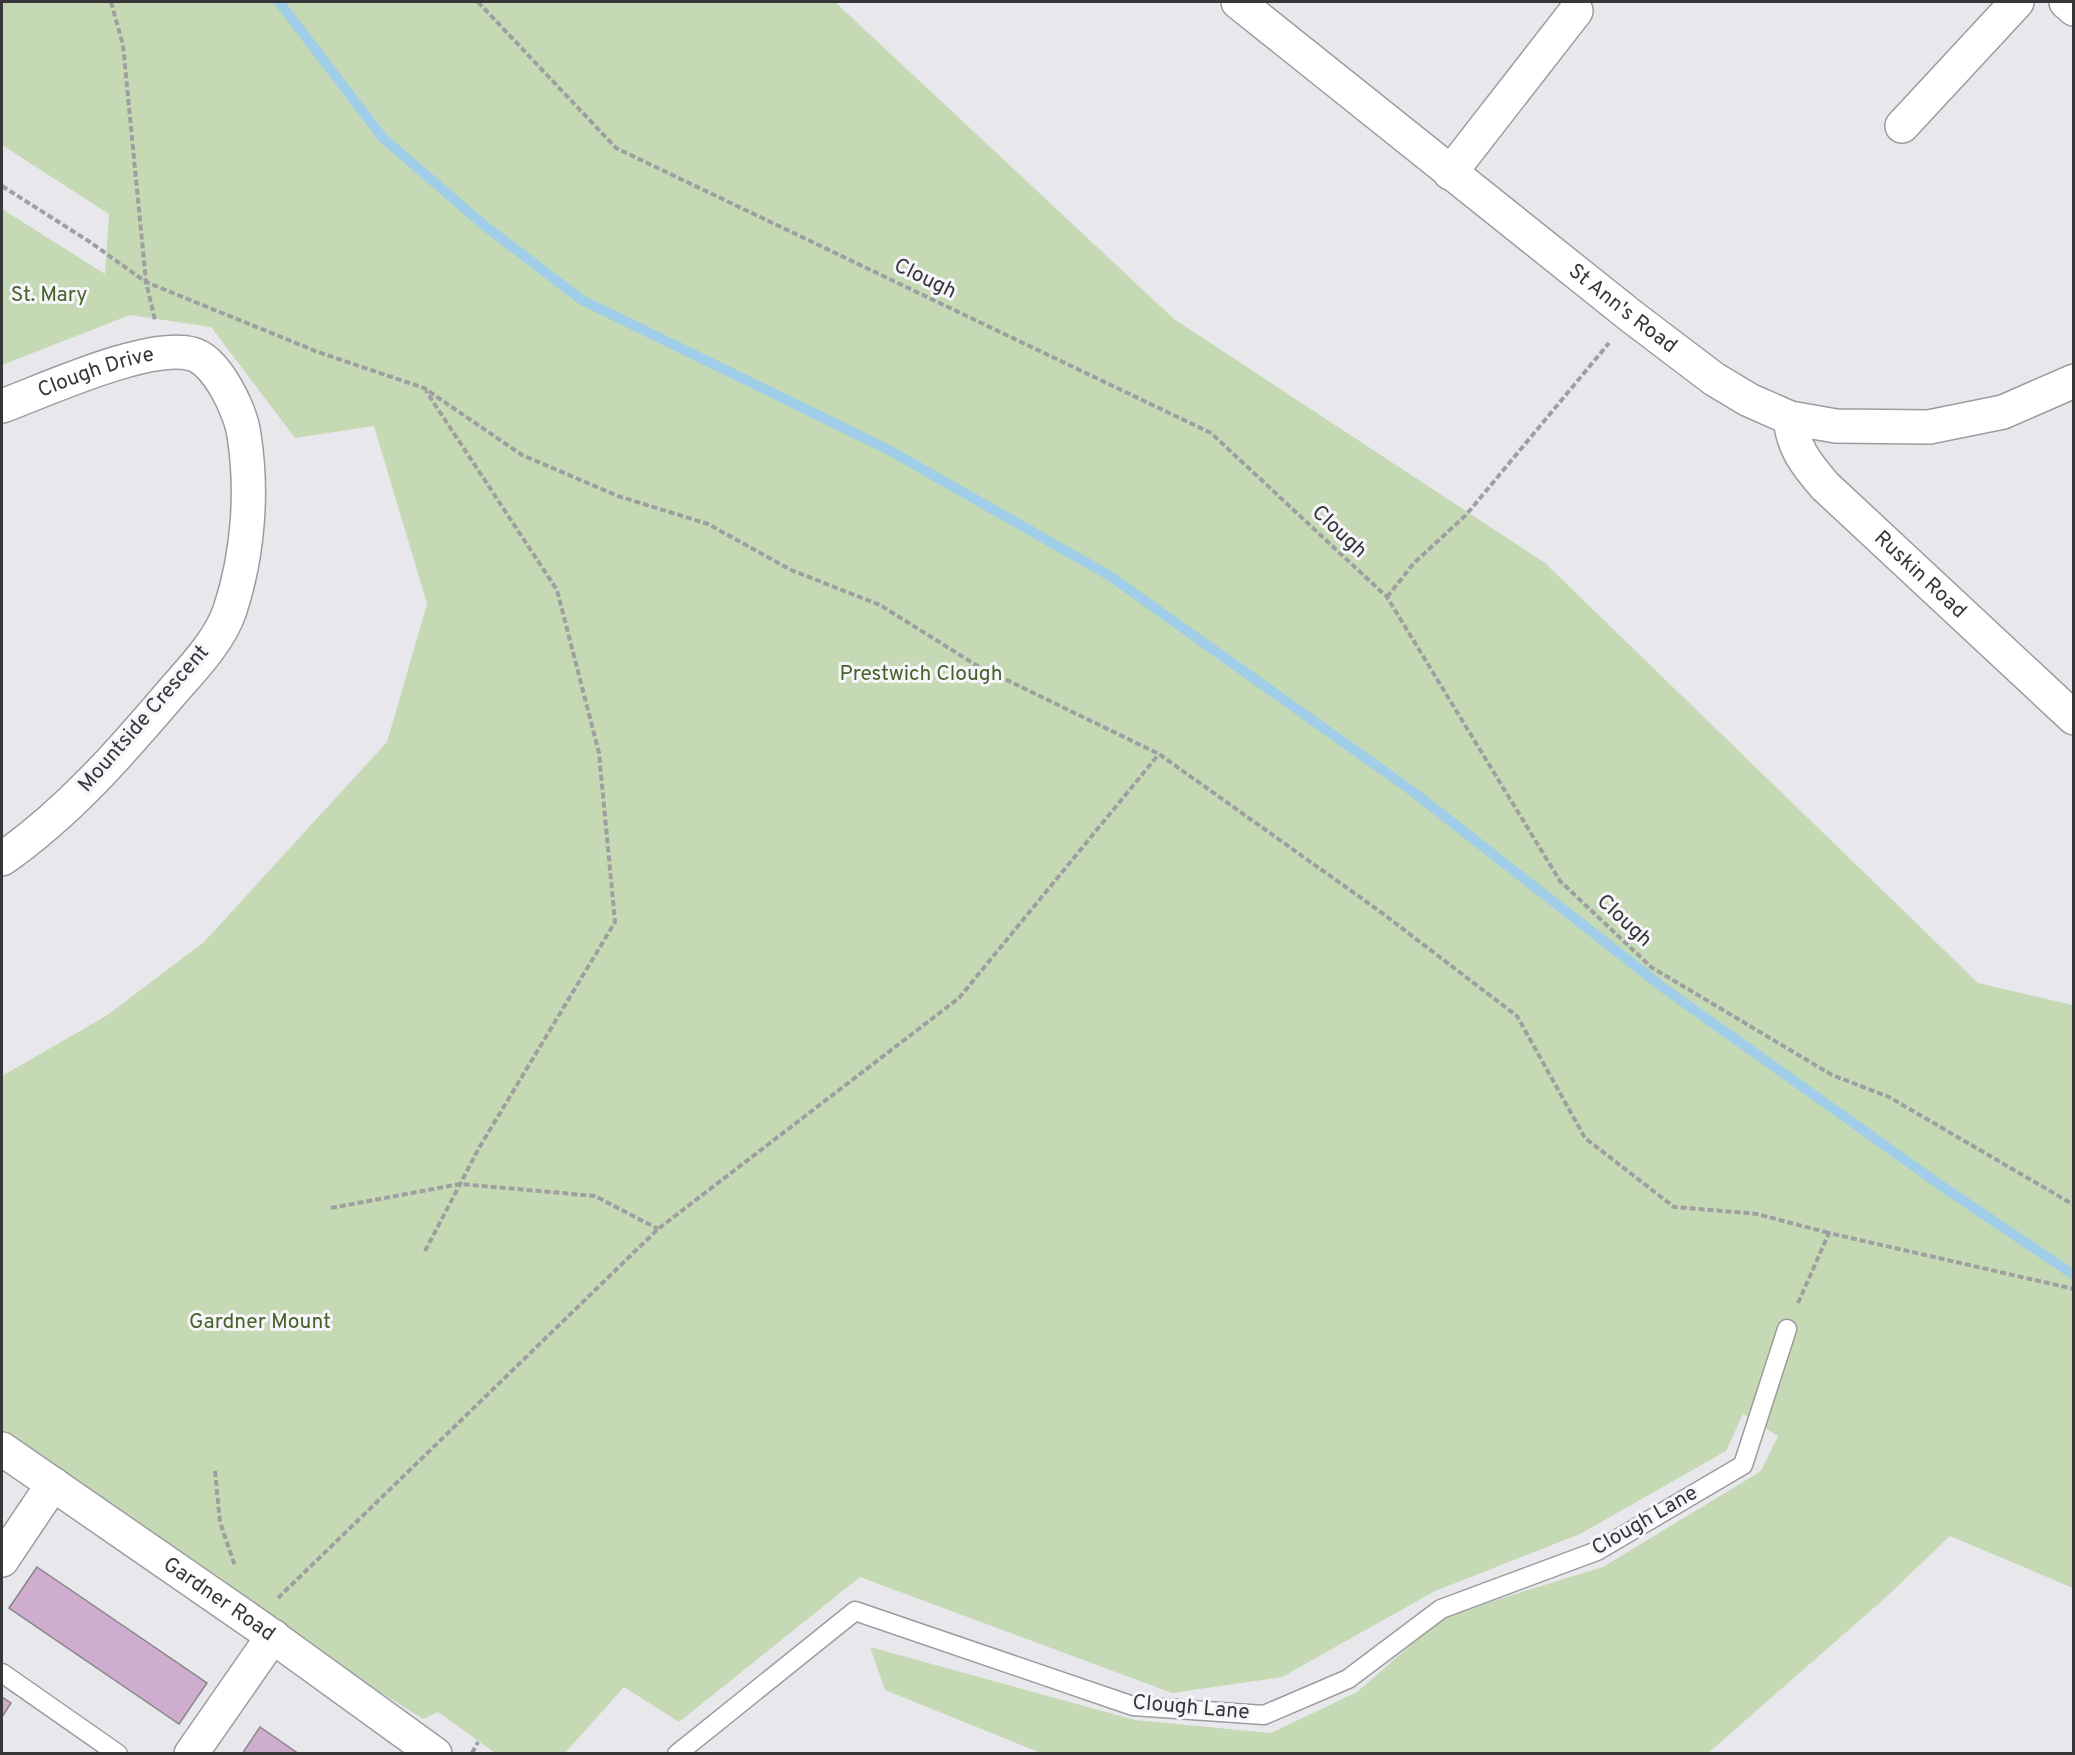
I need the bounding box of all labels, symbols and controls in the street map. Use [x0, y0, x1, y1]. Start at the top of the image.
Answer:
street label: Clough [889, 252, 961, 306]
street label: St Ann's Road [1563, 258, 1682, 360]
park label: St. Mary [11, 282, 87, 309]
street label: Clough Drive [34, 341, 156, 404]
street label: Clough [1306, 500, 1372, 564]
street label: Ruskin Road [1868, 525, 1972, 624]
street label: Mountside Crescent [73, 640, 215, 798]
park label: Prestwich Clough [840, 661, 1002, 688]
street label: Clough [1591, 889, 1657, 953]
park label: Gardner Mount [189, 1309, 331, 1336]
street label: Clough Lane [1587, 1480, 1703, 1562]
street label: Gardner Road [158, 1551, 281, 1648]
street label: Clough Lane [1131, 1689, 1251, 1727]

